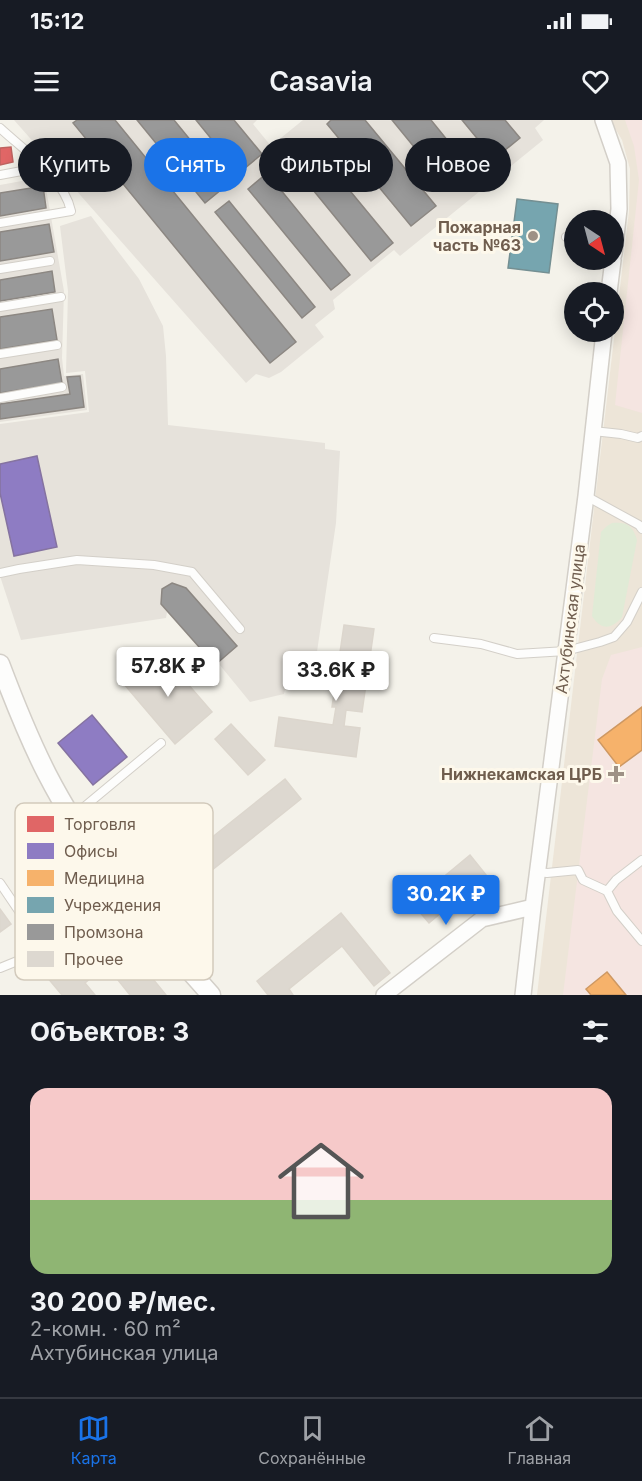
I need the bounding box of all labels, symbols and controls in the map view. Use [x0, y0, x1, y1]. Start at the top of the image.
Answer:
text: 15:12 [30, 8, 84, 34]
icon: menu [30, 65, 63, 98]
text: Casavia [269, 65, 373, 98]
icon: heart [579, 65, 612, 98]
chip: Купить [18, 138, 132, 192]
chip: Снять [144, 138, 247, 192]
chip: Фильтры [259, 138, 393, 192]
chip: Новое [405, 138, 511, 192]
north arrow [564, 210, 624, 270]
map controls [564, 210, 624, 342]
place label: Пожарная часть №63 [433, 217, 521, 255]
marker: Пожарная часть №63 [526, 229, 540, 243]
button: locate [564, 282, 624, 342]
street label: Ахтубинская улица [551, 543, 589, 695]
pin: 57.8K ₽ [113, 647, 223, 698]
pin: 33.6K ₽ [281, 651, 391, 702]
text: 57.8K ₽ [131, 654, 206, 678]
text: 33.6K ₽ [297, 658, 375, 682]
place label: Нижнекамская ЦРБ [441, 764, 602, 784]
marker: Нижнекамская ЦРБ [607, 765, 625, 783]
legend [15, 803, 213, 980]
text: Торговля [64, 814, 136, 834]
text: Офисы [64, 841, 118, 861]
text: Медицина [64, 868, 145, 888]
pin: 30.2K ₽ [391, 875, 501, 926]
text: 30.2K ₽ [406, 882, 486, 906]
text: Учреждения [64, 895, 161, 915]
text: Промзона [64, 922, 144, 942]
text: Прочее [64, 949, 123, 969]
icon: filters [579, 1015, 612, 1048]
text: Объектов: 3 [30, 1016, 189, 1047]
icon: home [267, 1127, 375, 1235]
text: 30 200 ₽/мес. [30, 1286, 217, 1317]
text: 2-комн. · 60 m² [30, 1317, 181, 1341]
text: Ахтубинская улица [30, 1341, 219, 1365]
tab: Карта [71, 1412, 117, 1468]
tab: Сохранённые [258, 1412, 366, 1468]
tab: Главная [507, 1412, 571, 1468]

